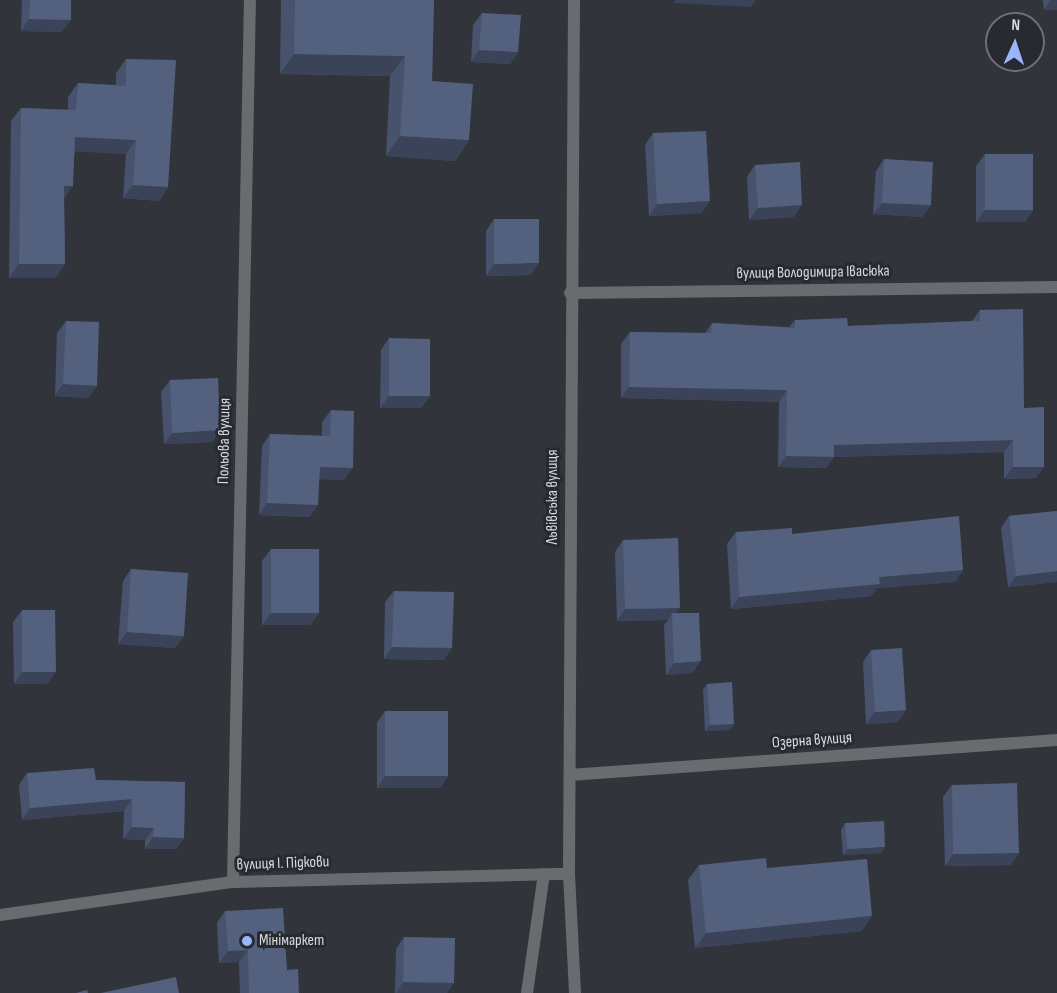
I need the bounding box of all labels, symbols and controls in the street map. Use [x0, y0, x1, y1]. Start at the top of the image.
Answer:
north arrow [985, 12, 1045, 72]
text: N [1011, 16, 1021, 35]
street label: вулиця Володимира Івасюка [736, 262, 890, 284]
street label: Польова вулиця [215, 398, 235, 484]
street label: Львівська вулиця [543, 450, 563, 544]
street label: Озерна вулиця [771, 729, 853, 753]
street label: вулиця І. Підкови [236, 853, 330, 875]
place label: Мінімаркет [259, 931, 324, 951]
marker: Мінімаркет [240, 934, 254, 948]

